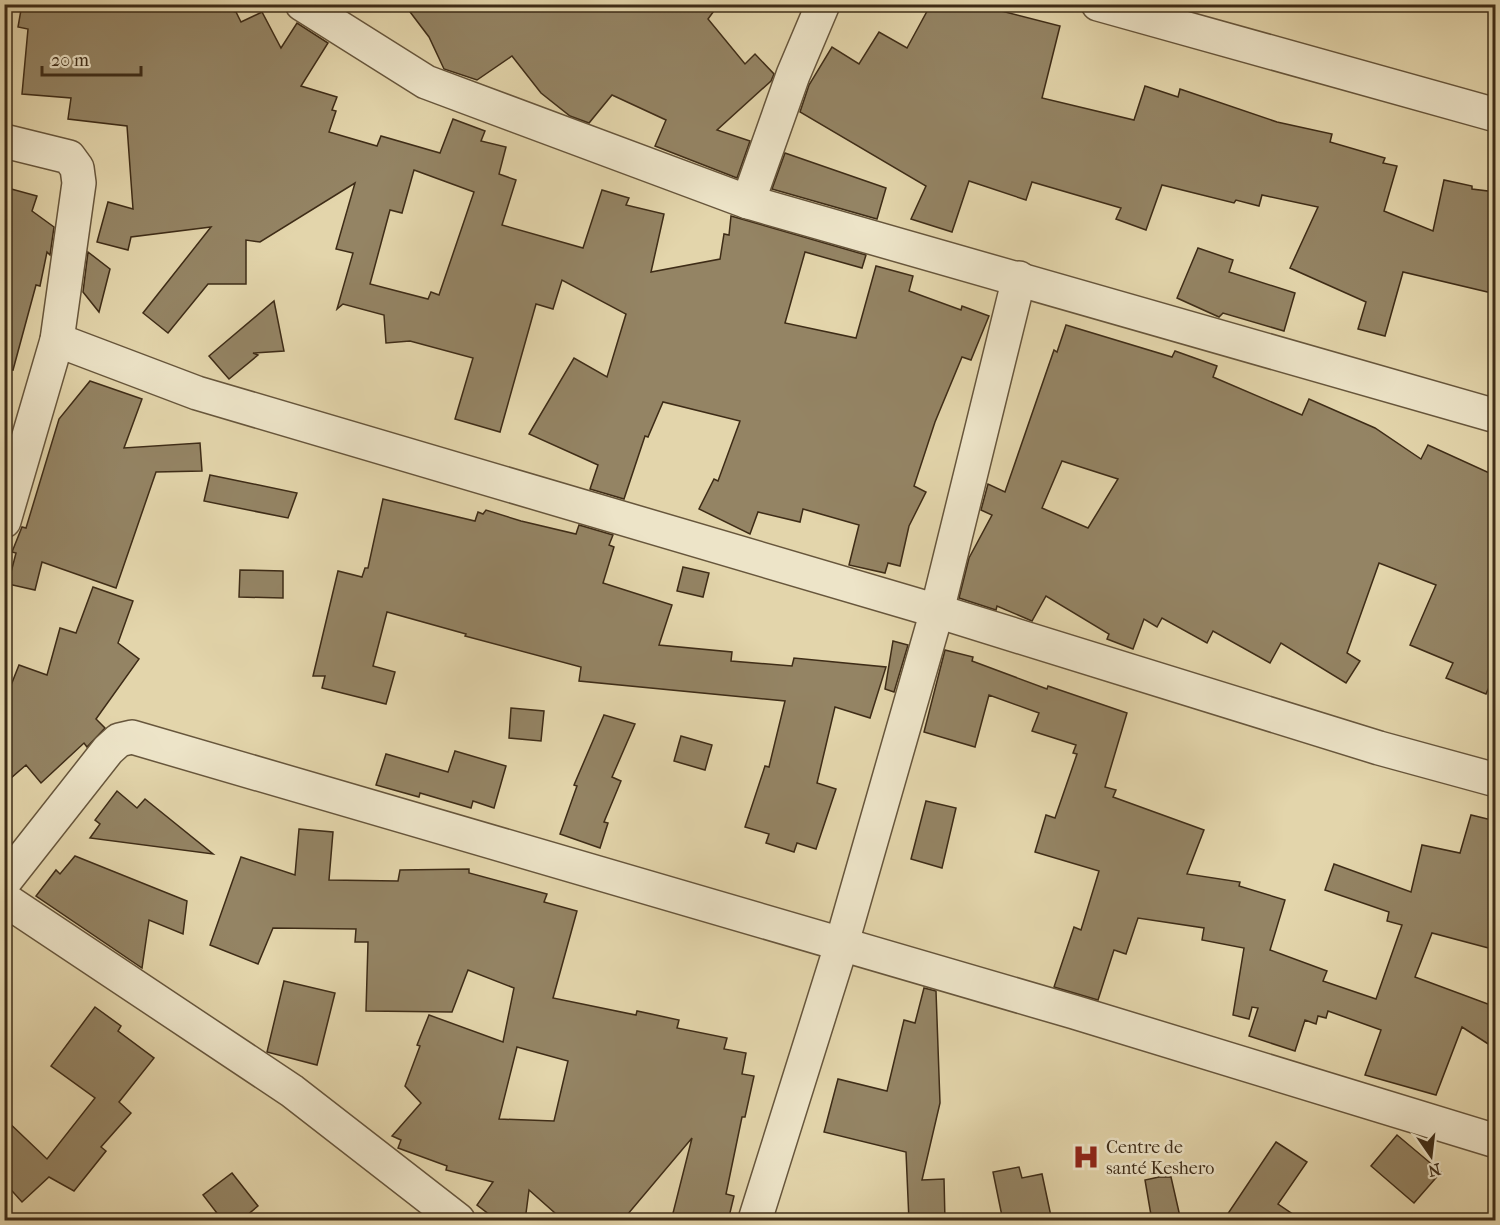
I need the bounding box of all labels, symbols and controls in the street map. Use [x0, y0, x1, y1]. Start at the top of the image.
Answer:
scale bar [42, 39, 141, 77]
text: 20 m [51, 50, 89, 71]
north arrow [1401, 1126, 1461, 1186]
place label: Centre de santé Keshero [1106, 1137, 1214, 1179]
hospital icon: Centre de santé Keshero [1071, 1142, 1101, 1172]
text: N [1425, 1159, 1443, 1181]

